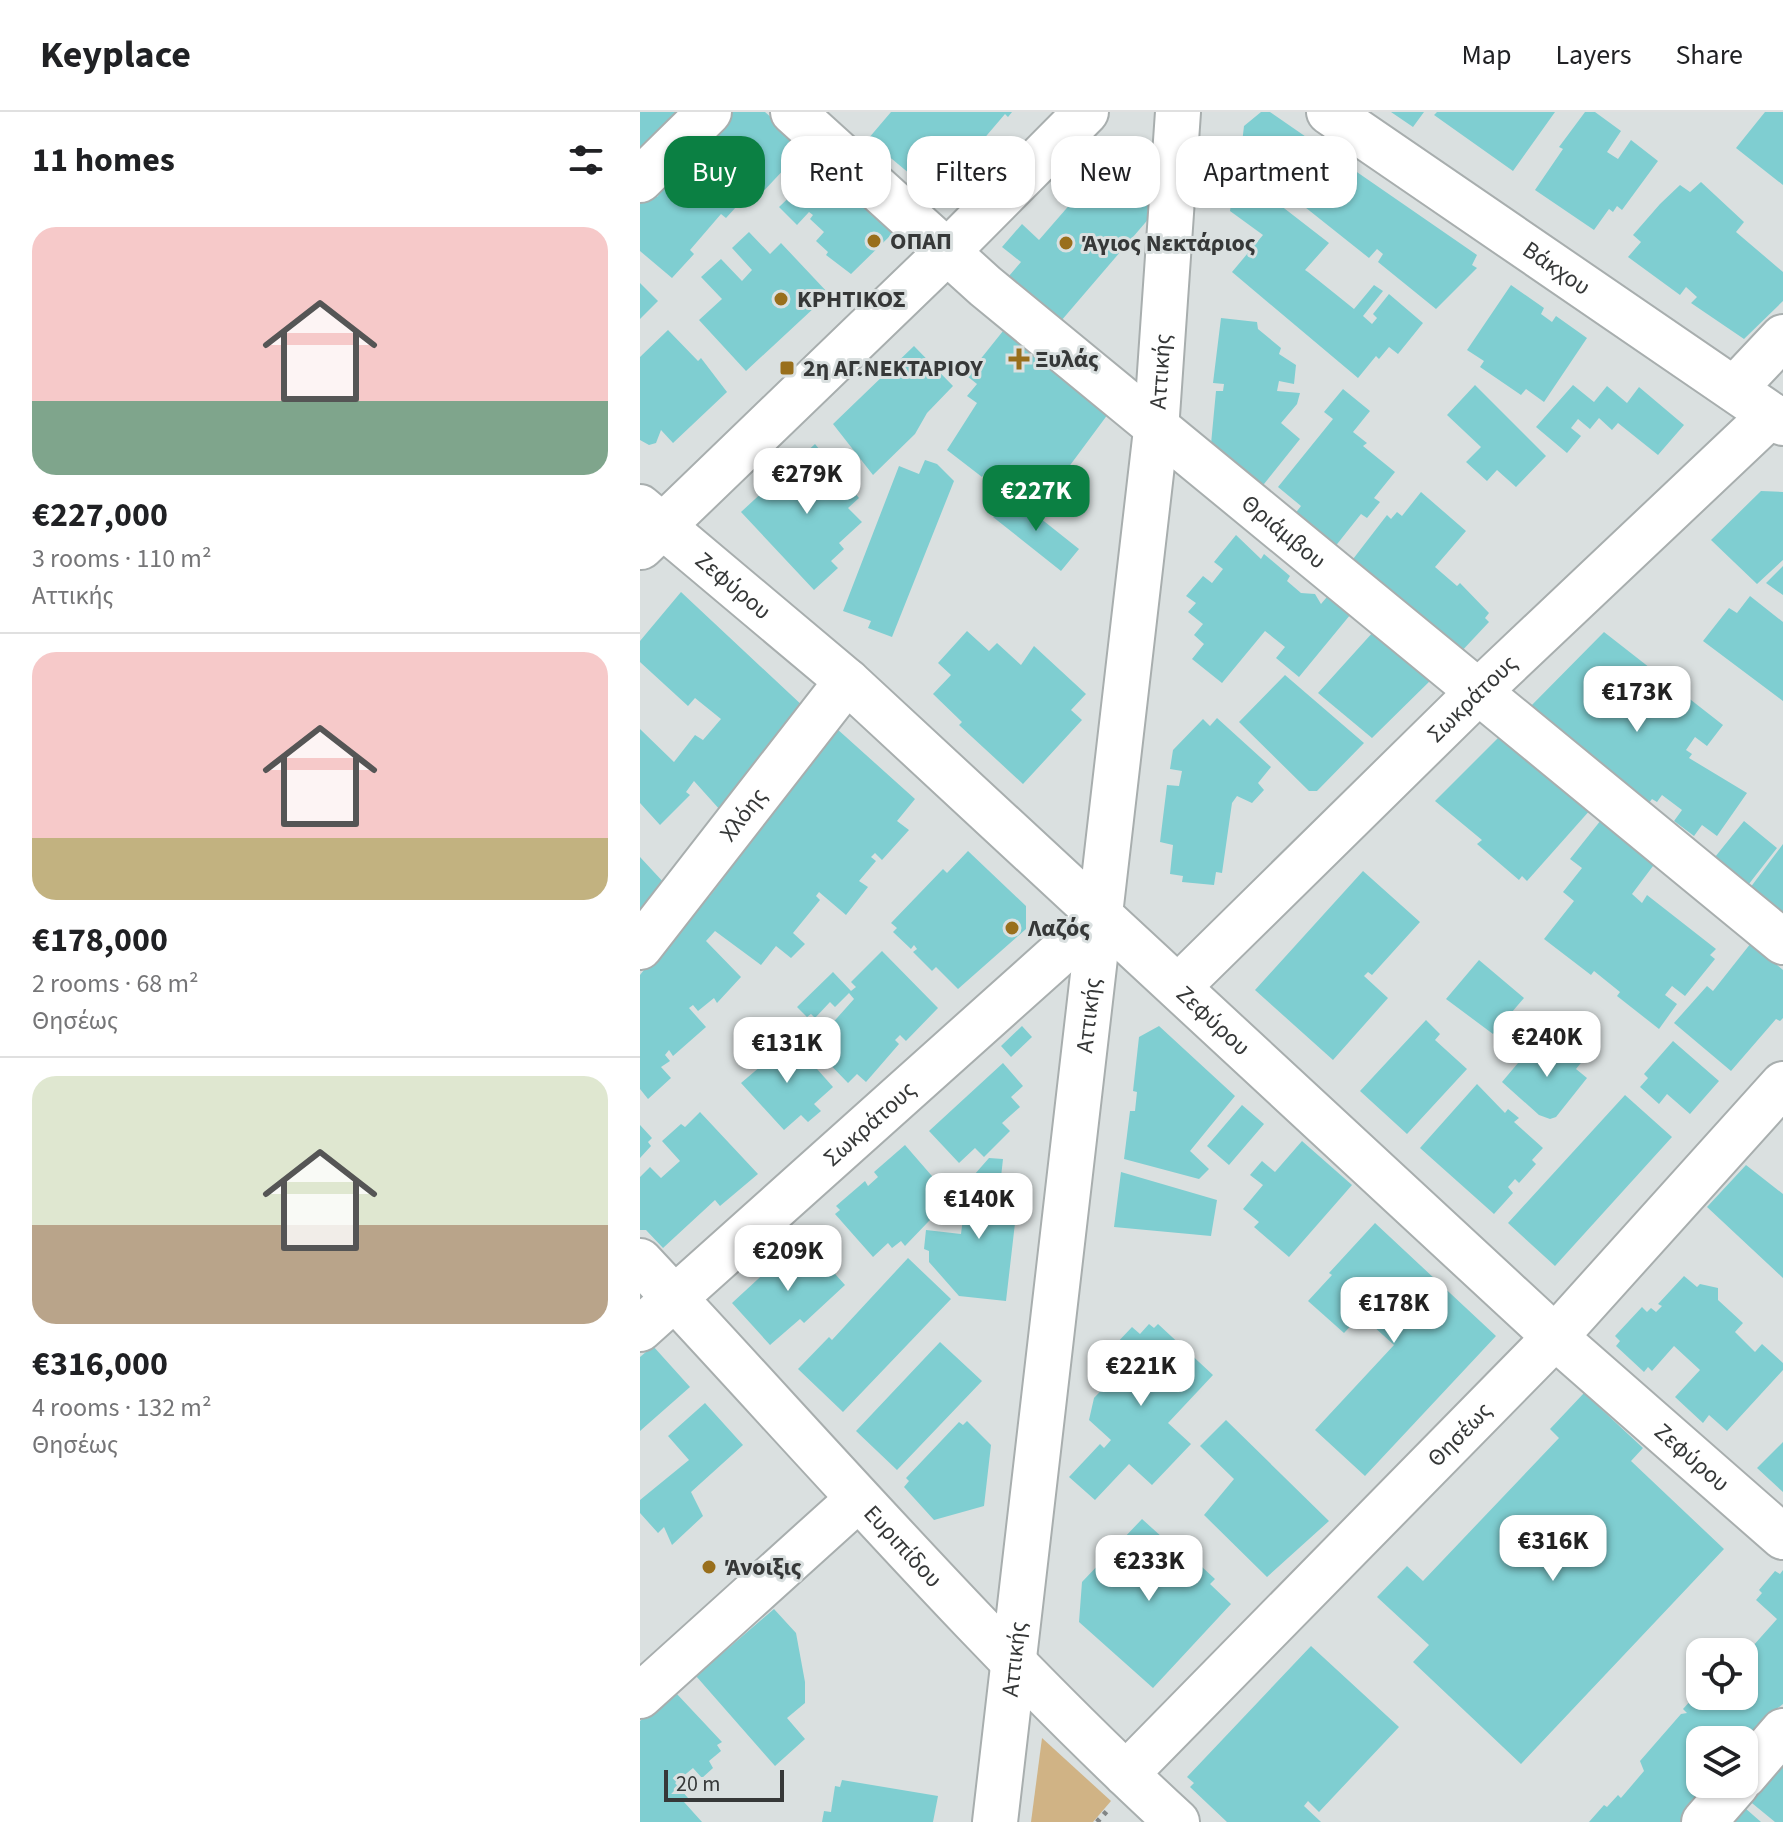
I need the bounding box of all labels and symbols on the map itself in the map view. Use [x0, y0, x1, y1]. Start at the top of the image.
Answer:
place label: ΟΠΑΠ [890, 224, 952, 259]
place label: Άγιος Νεκτάριος [1082, 226, 1256, 261]
marker: ΟΠΑΠ [865, 232, 883, 250]
street label: Βάκχου [1515, 233, 1597, 304]
marker: Άγιος Νεκτάριος [1057, 234, 1075, 252]
place label: ΚΡΗΤΙΚΟΣ [797, 282, 906, 317]
marker: ΚΡΗΤΙΚΟΣ [772, 290, 790, 308]
street label: Αττικής [1140, 333, 1181, 410]
place label: Ξυλάς [1035, 342, 1099, 377]
marker: Ξυλάς [1010, 350, 1028, 368]
place label: 2η ΑΓ.ΝΕΚΤΑΡΙΟΥ [803, 351, 983, 386]
marker: 2η ΑΓ.ΝΕΚΤΑΡΙΟΥ [778, 359, 796, 377]
pin: €279K [751, 448, 863, 516]
pin: €227K [980, 465, 1092, 533]
street label: Θριάμβου [1233, 487, 1334, 578]
street label: Ζεφύρου [687, 544, 779, 628]
street label: Σωκράτους [1419, 647, 1525, 751]
pin: €173K [1581, 666, 1693, 734]
street label: Χλόης [711, 780, 776, 849]
place label: Λαζός [1027, 911, 1090, 946]
marker: Λαζός [1003, 919, 1021, 937]
street label: Αττικής [1067, 976, 1111, 1055]
street label: Ζεφύρου [1168, 978, 1258, 1064]
pin: €240K [1491, 1011, 1603, 1079]
pin: €131K [731, 1017, 843, 1085]
street label: Σωκράτους [816, 1073, 924, 1175]
pin: €140K [923, 1173, 1035, 1241]
pin: €209K [732, 1225, 844, 1293]
pin: €178K [1338, 1277, 1450, 1345]
pin: €221K [1085, 1340, 1197, 1408]
street label: Θησέως [1419, 1394, 1500, 1475]
street label: Ζεφύρου [1646, 1415, 1737, 1500]
street label: Ευριπίδου [855, 1497, 950, 1596]
pin: €316K [1497, 1515, 1609, 1583]
pin: €233K [1093, 1535, 1205, 1603]
place label: Άνοιξις [725, 1550, 802, 1585]
marker: Άνοιξις [700, 1558, 718, 1576]
street label: Αττικής [993, 1620, 1036, 1699]
scale bar [664, 1766, 784, 1802]

